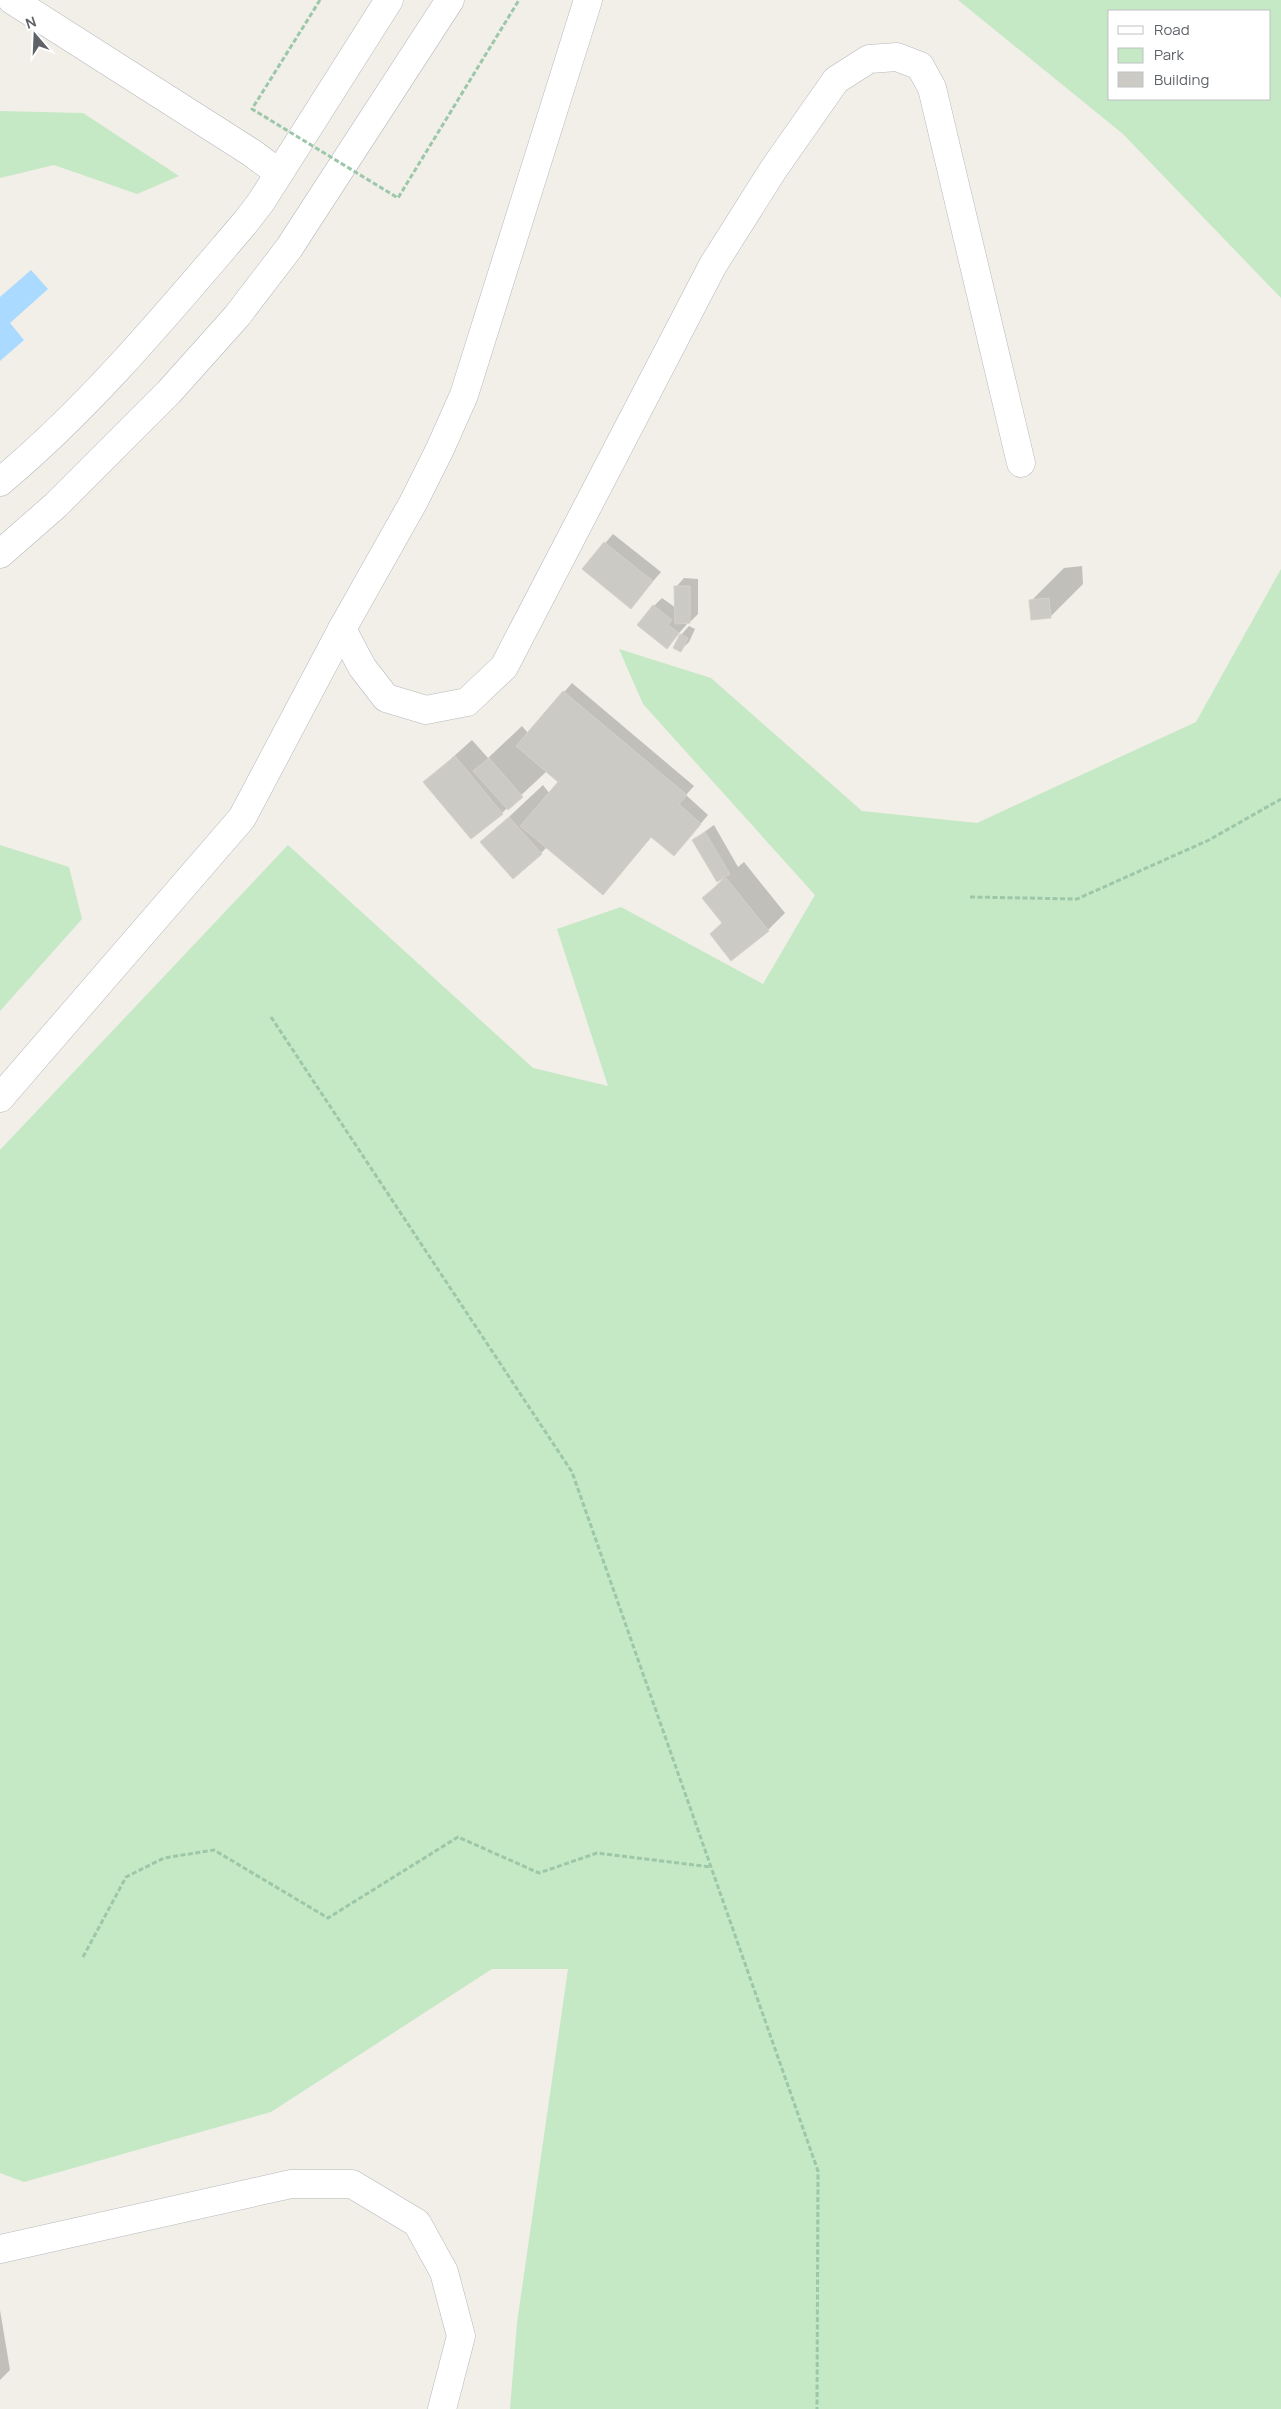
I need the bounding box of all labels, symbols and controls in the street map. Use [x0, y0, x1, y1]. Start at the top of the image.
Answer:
north arrow [10, 10, 60, 60]
legend [1108, 10, 1271, 100]
text: N [23, 12, 38, 33]
text: Road [1154, 19, 1190, 40]
text: Park [1154, 44, 1184, 65]
text: Building [1154, 69, 1209, 90]

